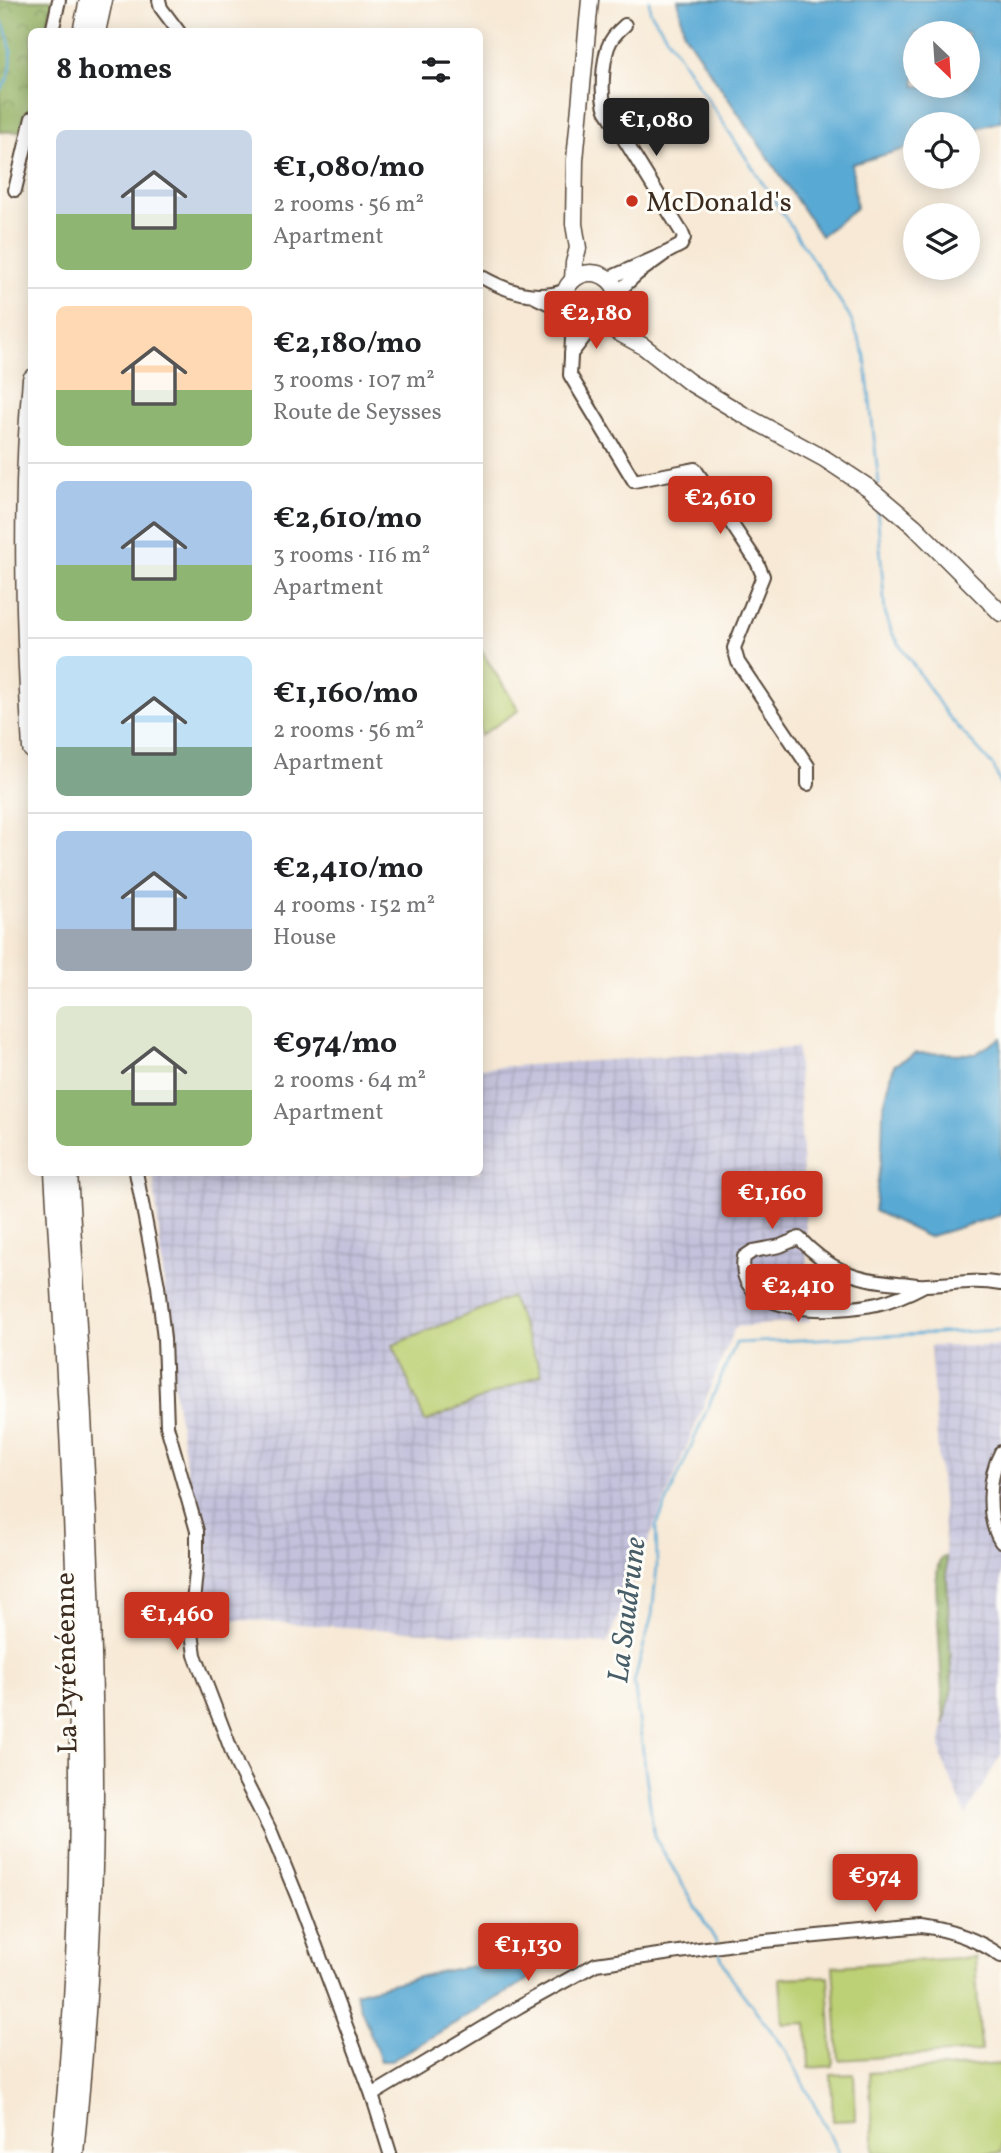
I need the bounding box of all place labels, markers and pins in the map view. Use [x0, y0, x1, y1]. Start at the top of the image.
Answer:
pin: €1,080 [599, 99, 713, 158]
place label: McDonald's [646, 184, 792, 223]
marker: McDonald's [624, 193, 640, 209]
pin: €2,180 [539, 292, 653, 351]
pin: €2,610 [663, 476, 777, 536]
pin: €1,160 [715, 1172, 829, 1231]
pin: €2,410 [741, 1264, 855, 1324]
pin: €1,460 [120, 1592, 234, 1652]
pin: €974 [834, 1854, 916, 1914]
pin: €1,130 [471, 1924, 585, 1983]

